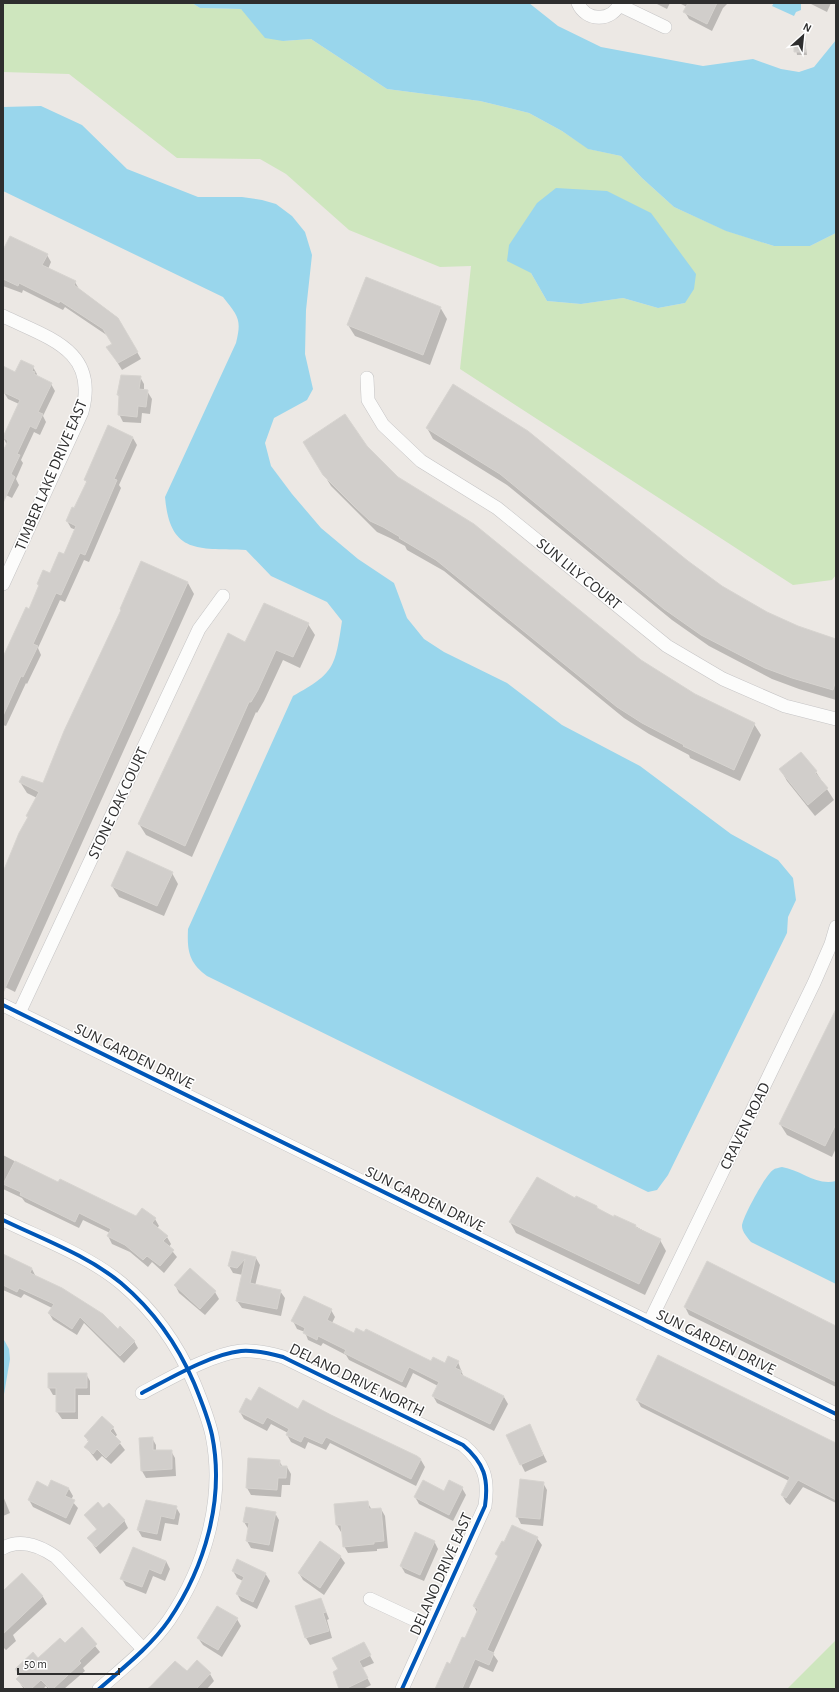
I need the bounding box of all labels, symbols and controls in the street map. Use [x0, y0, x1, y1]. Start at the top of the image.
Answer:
north arrow [783, 16, 823, 56]
text: N [801, 21, 813, 34]
street label: TIMBER LAKE DRIVE EAST [12, 397, 90, 553]
street label: SUN LILY COURT [534, 535, 624, 613]
street label: STONE OAK COURT [85, 745, 151, 861]
street label: SUN GARDEN DRIVE [72, 1020, 196, 1092]
street label: CRAVEN ROAD [717, 1080, 773, 1172]
street label: SUN GARDEN DRIVE [363, 1163, 487, 1235]
street label: SUN GARDEN DRIVE [654, 1306, 778, 1378]
street label: DELANO DRIVE NORTH [287, 1340, 427, 1420]
street label: DELANO DRIVE EAST [407, 1510, 475, 1638]
scale bar [18, 1650, 119, 1676]
text: 50 m [24, 1658, 47, 1670]

